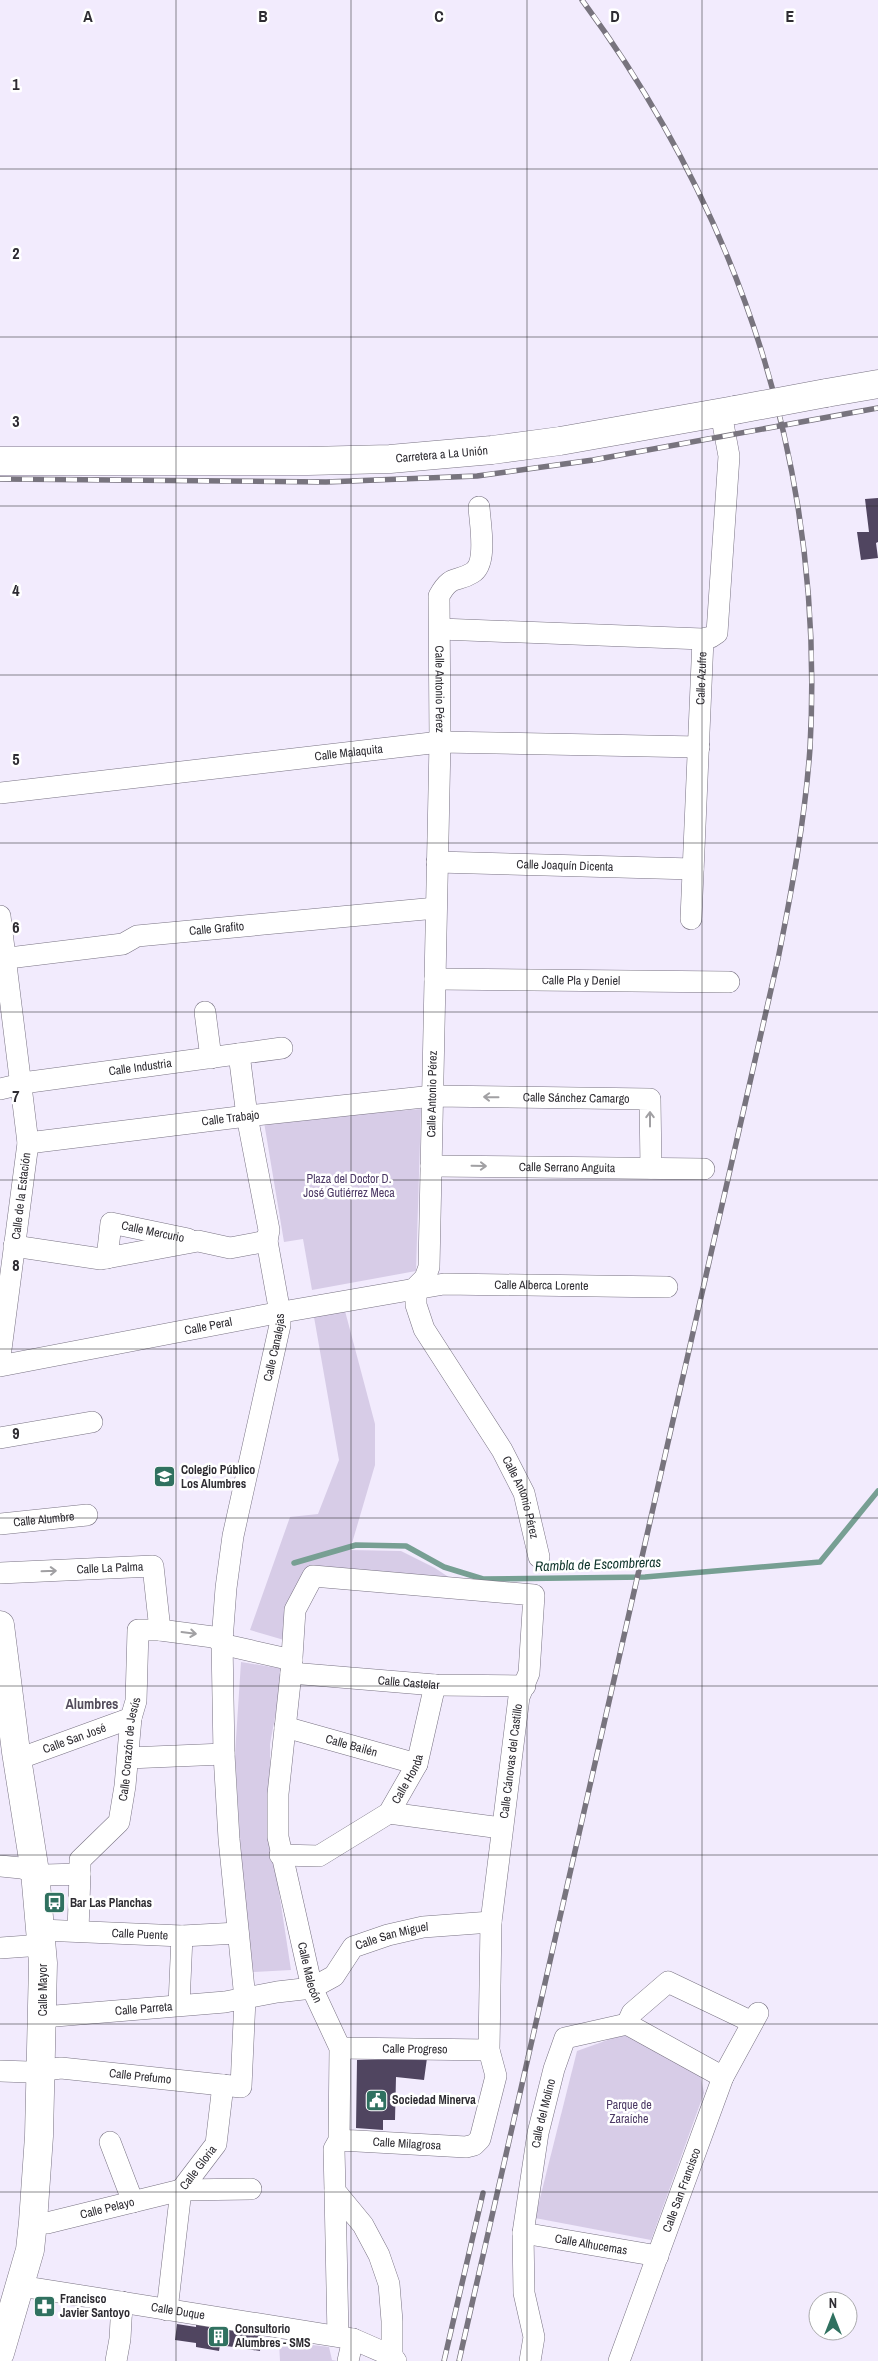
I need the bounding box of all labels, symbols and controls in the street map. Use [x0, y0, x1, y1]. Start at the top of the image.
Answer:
text: A [83, 5, 93, 27]
text: B [258, 5, 268, 27]
text: C [434, 5, 444, 27]
text: D [610, 5, 620, 27]
text: E [786, 5, 795, 27]
text: 1 [12, 73, 20, 95]
text: 2 [12, 242, 20, 264]
text: 3 [12, 410, 20, 432]
street label: Carretera a La Unión [395, 442, 489, 466]
text: 4 [12, 579, 20, 601]
street label: Calle Antonio Pérez [431, 646, 448, 733]
street label: Calle Azufre [692, 651, 710, 705]
street label: Calle Malaquita [314, 741, 384, 764]
text: 5 [12, 748, 20, 770]
street label: Calle Joaquín Dicenta [516, 856, 614, 875]
text: 6 [12, 916, 20, 938]
street label: Calle Grafito [188, 918, 245, 939]
street label: Calle Pla y Deniel [542, 972, 620, 989]
street label: Calle Antonio Pérez [423, 1050, 441, 1138]
street label: Calle Industria [108, 1055, 173, 1079]
text: 7 [12, 1085, 20, 1107]
street label: Calle Sánchez Camargo [523, 1089, 630, 1107]
one-way arrow [483, 1092, 499, 1102]
street label: Calle Trabajo [201, 1107, 260, 1130]
one-way arrow [646, 1112, 655, 1128]
street label: Calle de la Estación [8, 1152, 34, 1240]
street label: Calle Serrano Anguita [519, 1159, 616, 1176]
one-way arrow [471, 1161, 487, 1171]
park label: Plaza del Doctor D. José Gutiérrez Meca [303, 1171, 395, 1201]
street label: Calle Mercurio [120, 1217, 186, 1246]
text: 8 [12, 1254, 20, 1276]
street label: Calle Alberca Lorente [494, 1277, 589, 1294]
street label: Calle Peral [183, 1314, 233, 1338]
street label: Calle Canalejas [260, 1314, 288, 1383]
text: 9 [12, 1422, 20, 1444]
street label: Calle Antonio Pérez [498, 1453, 542, 1540]
place label: Colegio Público Los Alumbres [181, 1462, 255, 1492]
school or university icon: Colegio Público Los Alumbres [153, 1465, 177, 1489]
street label: Calle Alumbre [12, 1508, 75, 1531]
water label: Rambla de Escombreras [535, 1553, 662, 1575]
street label: Calle La Palma [76, 1558, 144, 1577]
one-way arrow [40, 1566, 56, 1575]
one-way arrow [181, 1629, 197, 1639]
street label: Calle Castelar [377, 1672, 440, 1693]
district label: Alumbres [66, 1695, 118, 1713]
street label: Calle Corazón de Jesús [115, 1697, 144, 1802]
street label: Calle Cánovas del Castillo [496, 1703, 526, 1819]
street label: Calle San José [41, 1720, 108, 1757]
street label: Calle Bailén [324, 1731, 379, 1761]
street label: Calle Honda [388, 1752, 427, 1807]
bus stop icon: Bar Las Planchas [42, 1891, 66, 1915]
place label: Bar Las Planchas [70, 1895, 153, 1911]
street label: Calle San Miguel [353, 1919, 429, 1954]
street label: Calle Puente [111, 1925, 168, 1943]
street label: Calle Malecón [294, 1941, 326, 2005]
street label: Calle Mayor [35, 1963, 51, 2016]
street label: Calle Parreta [114, 1998, 174, 2019]
street label: Calle Progreso [382, 2041, 448, 2057]
street label: Calle Prefumo [108, 2065, 172, 2088]
street label: Calle del Molino [528, 2077, 559, 2149]
public building icon: Sociedad Minerva [364, 2088, 388, 2112]
place label: Sociedad Minerva [392, 2092, 476, 2108]
park label: Parque de Zaraíche [606, 2097, 652, 2127]
street label: Calle Milagrosa [372, 2134, 442, 2154]
street label: Calle Gloria [176, 2142, 221, 2193]
street label: Calle San Francisco [659, 2146, 704, 2235]
street label: Calle Pelayo [78, 2194, 136, 2223]
street label: Calle Alhucemas [553, 2231, 629, 2259]
place label: Francisco Javier Santoyo [60, 2291, 130, 2321]
north arrow [808, 2291, 858, 2341]
pharmacy icon: Francisco Javier Santoyo [32, 2294, 56, 2318]
text: N [829, 2294, 837, 2312]
street label: Calle Duque [150, 2299, 206, 2323]
place label: Consultorio Alumbres - SMS [235, 2321, 311, 2351]
building icon: Consultorio Alumbres - SMS [207, 2324, 231, 2348]

